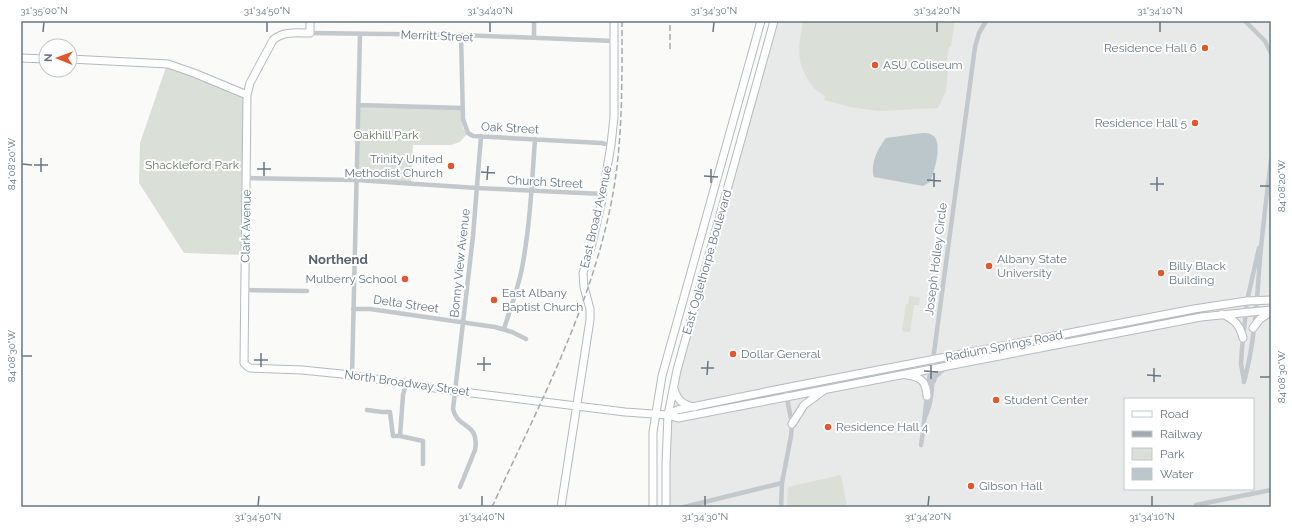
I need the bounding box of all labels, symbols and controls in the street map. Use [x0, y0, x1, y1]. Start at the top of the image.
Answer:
text: 31°35'00"N [20, 5, 68, 16]
text: 31°34'50"N [244, 5, 290, 16]
text: 31°34'40"N [467, 5, 513, 16]
text: 31°34'30"N [691, 5, 737, 16]
text: 31°34'20"N [914, 5, 960, 16]
text: 31°34'10"N [1137, 5, 1183, 16]
street label: Merritt Street [400, 28, 474, 44]
north arrow [38, 38, 78, 78]
place label: Residence Hall 6 [1104, 41, 1197, 55]
marker: Residence Hall 6 [1200, 43, 1210, 53]
text: N [42, 54, 55, 62]
place label: ASU Coliseum [883, 58, 963, 72]
marker: ASU Coliseum [870, 60, 880, 70]
place label: Residence Hall 5 [1095, 116, 1187, 130]
marker: Residence Hall 5 [1190, 118, 1200, 128]
street label: Oak Street [481, 119, 539, 137]
park label: Oakhill Park [353, 128, 419, 142]
text: 84°08'20"W [6, 137, 17, 190]
place label: Trinity United Methodist Church [345, 152, 443, 180]
park label: Shackleford Park [145, 158, 240, 172]
text: 84°08'20"W [1276, 159, 1287, 212]
marker: Trinity United Methodist Church [446, 161, 456, 171]
street label: East Broad Avenue [577, 164, 615, 270]
street label: Church Street [507, 173, 583, 191]
street label: East Oglethorpe Boulevard [680, 188, 734, 336]
street label: Clark Avenue [238, 189, 254, 263]
street label: Joseph Holley Circle [922, 202, 950, 316]
street label: Bonny View Avenue [447, 208, 473, 318]
district label: Northend [308, 252, 368, 267]
place label: Albany State University [997, 252, 1067, 280]
place label: Billy Black Building [1169, 259, 1227, 287]
marker: Albany State University [984, 261, 994, 271]
marker: Billy Black Building [1156, 268, 1166, 278]
place label: Mulberry School [306, 272, 398, 286]
marker: Mulberry School [400, 274, 410, 284]
place label: East Albany Baptist Church [502, 286, 583, 314]
street label: Delta Street [372, 292, 440, 316]
marker: East Albany Baptist Church [489, 295, 499, 305]
street label: Radium Springs Road [944, 328, 1064, 364]
text: 84°08'30"W [6, 329, 17, 382]
place label: Dollar General [741, 347, 821, 361]
marker: Dollar General [728, 349, 738, 359]
text: 84°08'30"W [1276, 350, 1287, 403]
street label: North Broadway Street [344, 367, 470, 399]
place label: Student Center [1004, 393, 1089, 407]
marker: Student Center [991, 395, 1001, 405]
legend [1124, 398, 1254, 490]
text: Road [1160, 407, 1189, 421]
place label: Residence Hall 4 [836, 420, 929, 434]
marker: Residence Hall 4 [823, 422, 833, 432]
text: Railway [1160, 427, 1203, 441]
text: Park [1160, 447, 1185, 461]
text: Water [1160, 467, 1194, 481]
place label: Gibson Hall [979, 479, 1043, 493]
marker: Gibson Hall [966, 481, 976, 491]
text: 31°34'50"N [235, 511, 281, 522]
text: 31°34'40"N [459, 511, 505, 522]
text: 31°34'30"N [682, 511, 728, 522]
text: 31°34'20"N [905, 511, 951, 522]
text: 31°34'10"N [1129, 511, 1175, 522]

